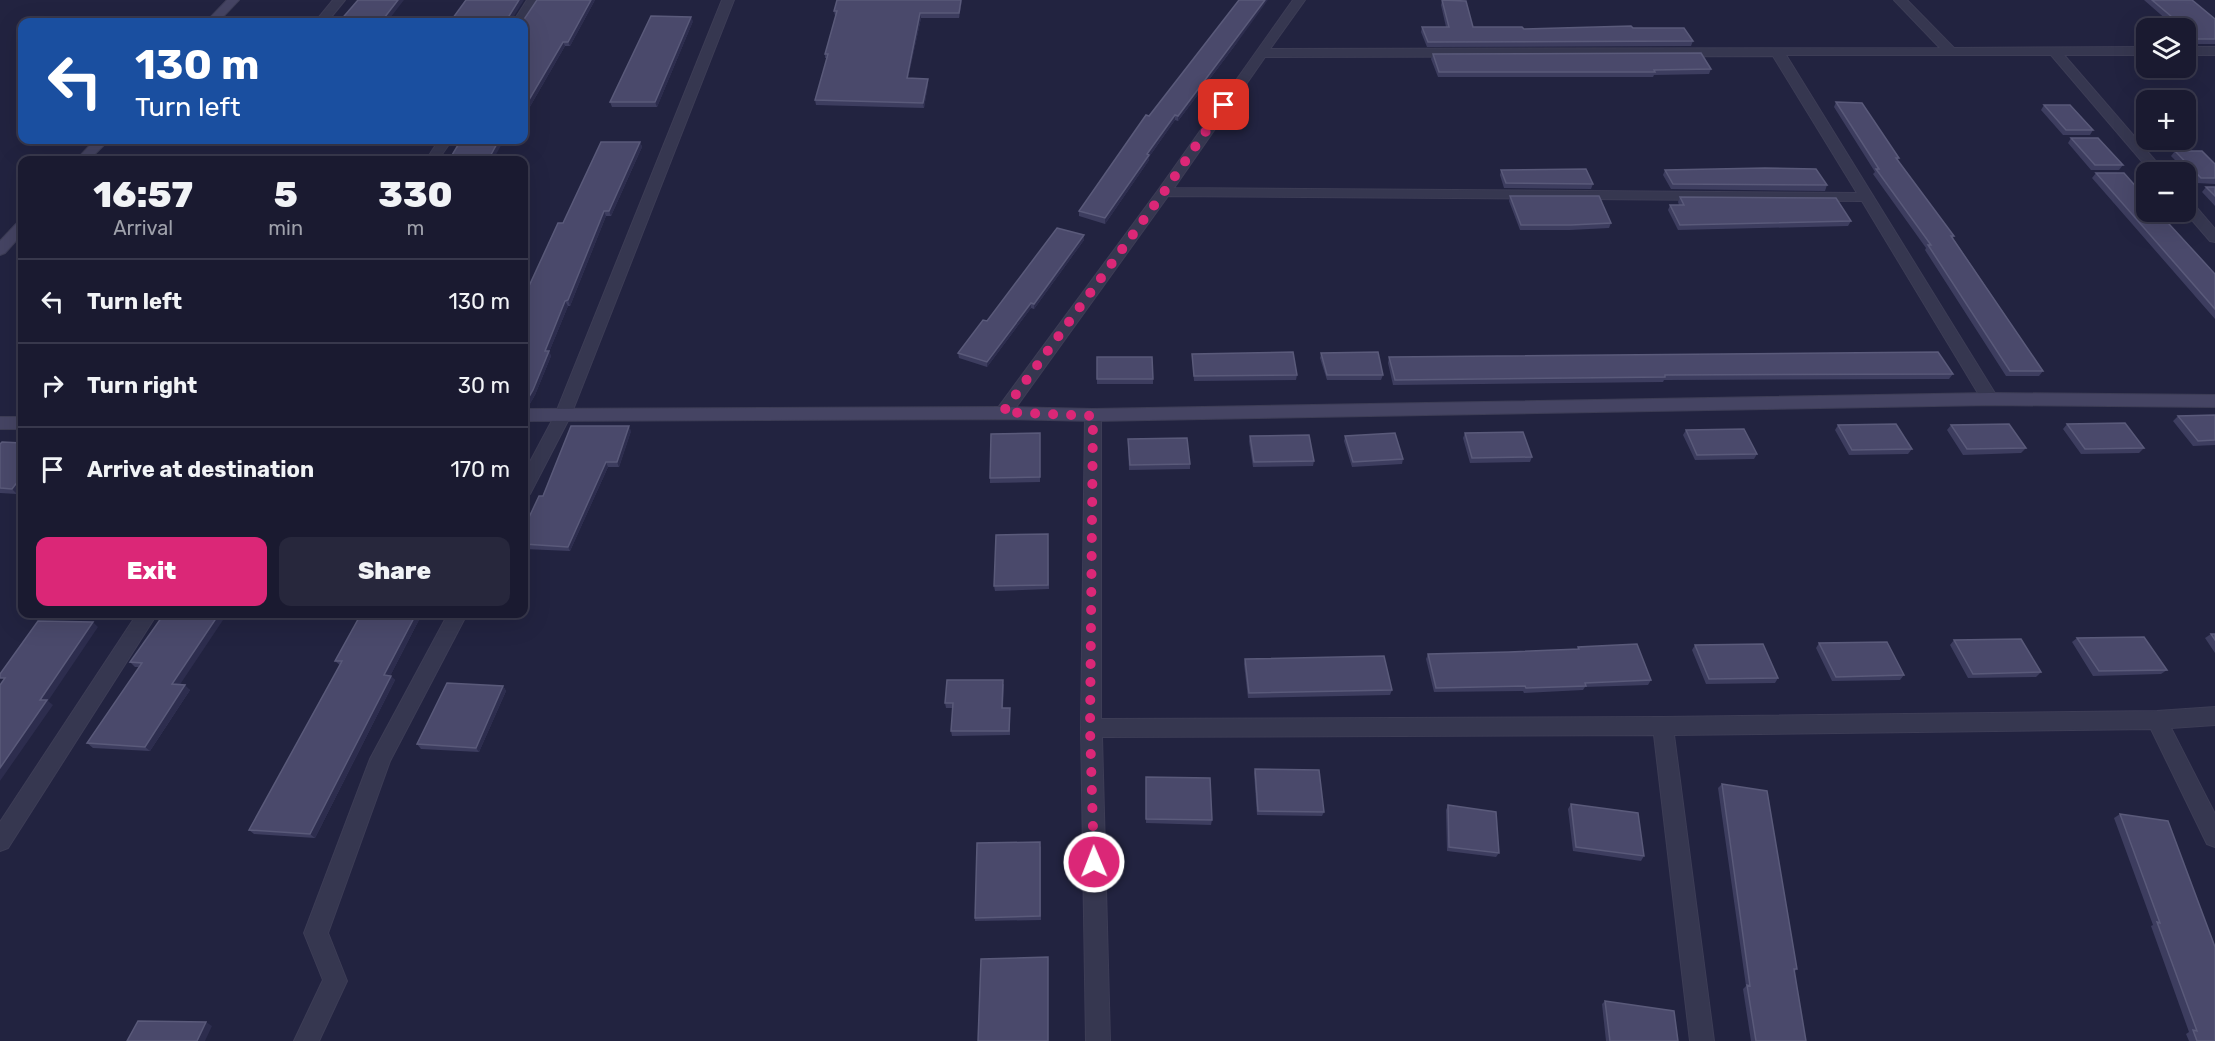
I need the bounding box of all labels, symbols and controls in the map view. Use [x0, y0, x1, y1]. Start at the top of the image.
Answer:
map controls [2136, 18, 2196, 222]
button: layers [2136, 18, 2196, 78]
text: 130 m [135, 40, 260, 90]
icon: left [36, 42, 114, 120]
pin [1198, 79, 1249, 130]
icon: arrive [1207, 88, 1240, 121]
button: + [2136, 90, 2196, 150]
text: Turn left [135, 91, 240, 123]
button: − [2136, 162, 2196, 222]
text: 16:57 [93, 173, 193, 216]
text: 5 [274, 173, 298, 216]
text: 330 [378, 173, 453, 216]
text: Arrival [113, 216, 173, 240]
text: min [268, 216, 303, 240]
text: m [407, 216, 424, 240]
icon: left [36, 285, 69, 318]
text: Turn left [87, 288, 182, 315]
text: 130 m [448, 288, 510, 315]
icon: right [36, 369, 69, 402]
text: Turn right [87, 372, 197, 399]
text: 30 m [458, 372, 510, 399]
icon: arrive [36, 453, 69, 486]
text: Arrive at destination [87, 456, 314, 483]
text: 170 m [450, 456, 510, 483]
button: Exit [36, 537, 267, 606]
button: Share [279, 537, 510, 606]
position arrow [1062, 830, 1126, 894]

